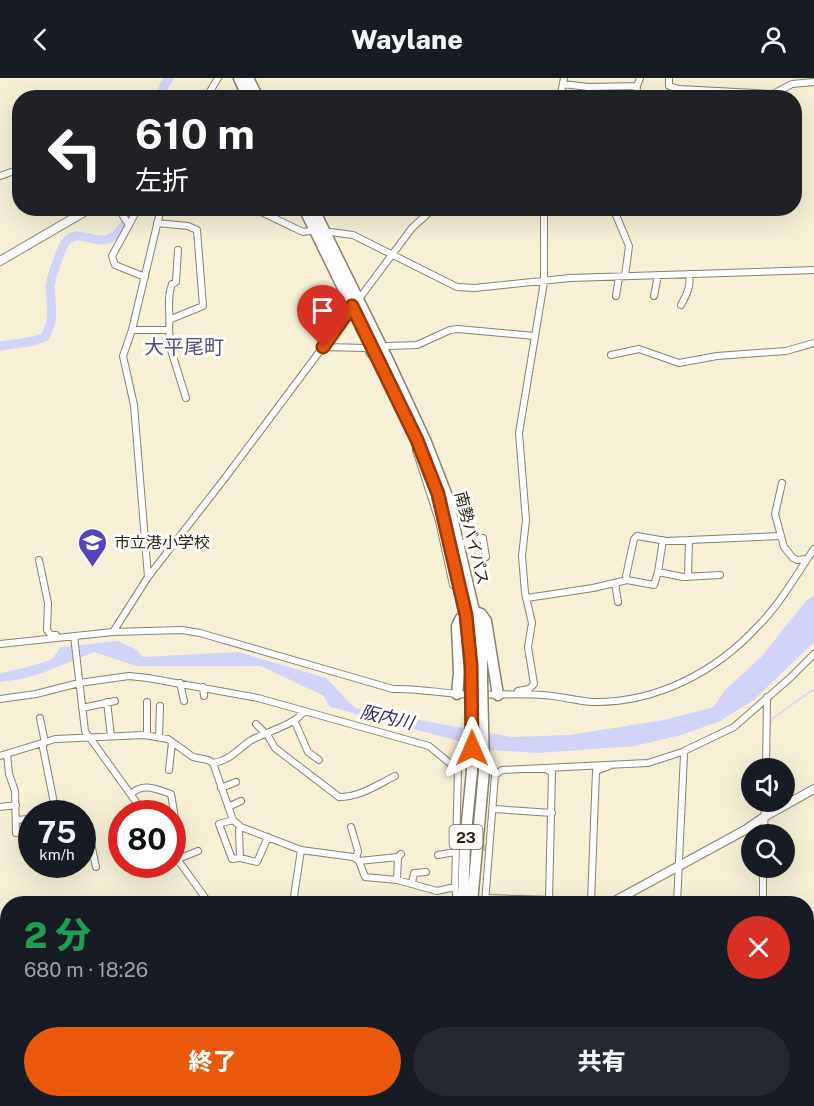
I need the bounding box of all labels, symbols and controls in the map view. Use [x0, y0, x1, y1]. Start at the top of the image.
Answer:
icon: back [24, 23, 57, 56]
text: Waylane [351, 23, 463, 55]
icon: person [757, 23, 790, 56]
text: 610 m [135, 109, 255, 158]
icon: left [36, 114, 114, 192]
text: 左折 [135, 164, 189, 196]
pin [297, 285, 348, 347]
icon: arrive [306, 294, 339, 327]
district label: 大平尾町 [144, 335, 224, 359]
street label: 南勢バイパス [451, 489, 493, 587]
school or university icon: 市立港小学校 [77, 526, 109, 568]
place label: 市立港小学校 [114, 533, 210, 552]
water label: 阪内川 [358, 701, 418, 734]
position arrow [440, 716, 504, 780]
map controls [741, 758, 795, 878]
button: sound [741, 758, 795, 812]
speed limit sign: 80 [108, 800, 186, 878]
text: 75 [37, 814, 77, 850]
button: search [741, 824, 795, 878]
road number: 23 [450, 825, 482, 849]
text: km/h [39, 846, 75, 863]
text: 2 分 [24, 914, 91, 956]
button: close [727, 916, 790, 979]
text: 680 m · 18:26 [24, 958, 148, 982]
button: 終了 [24, 1027, 401, 1096]
button: 共有 [413, 1027, 790, 1096]

